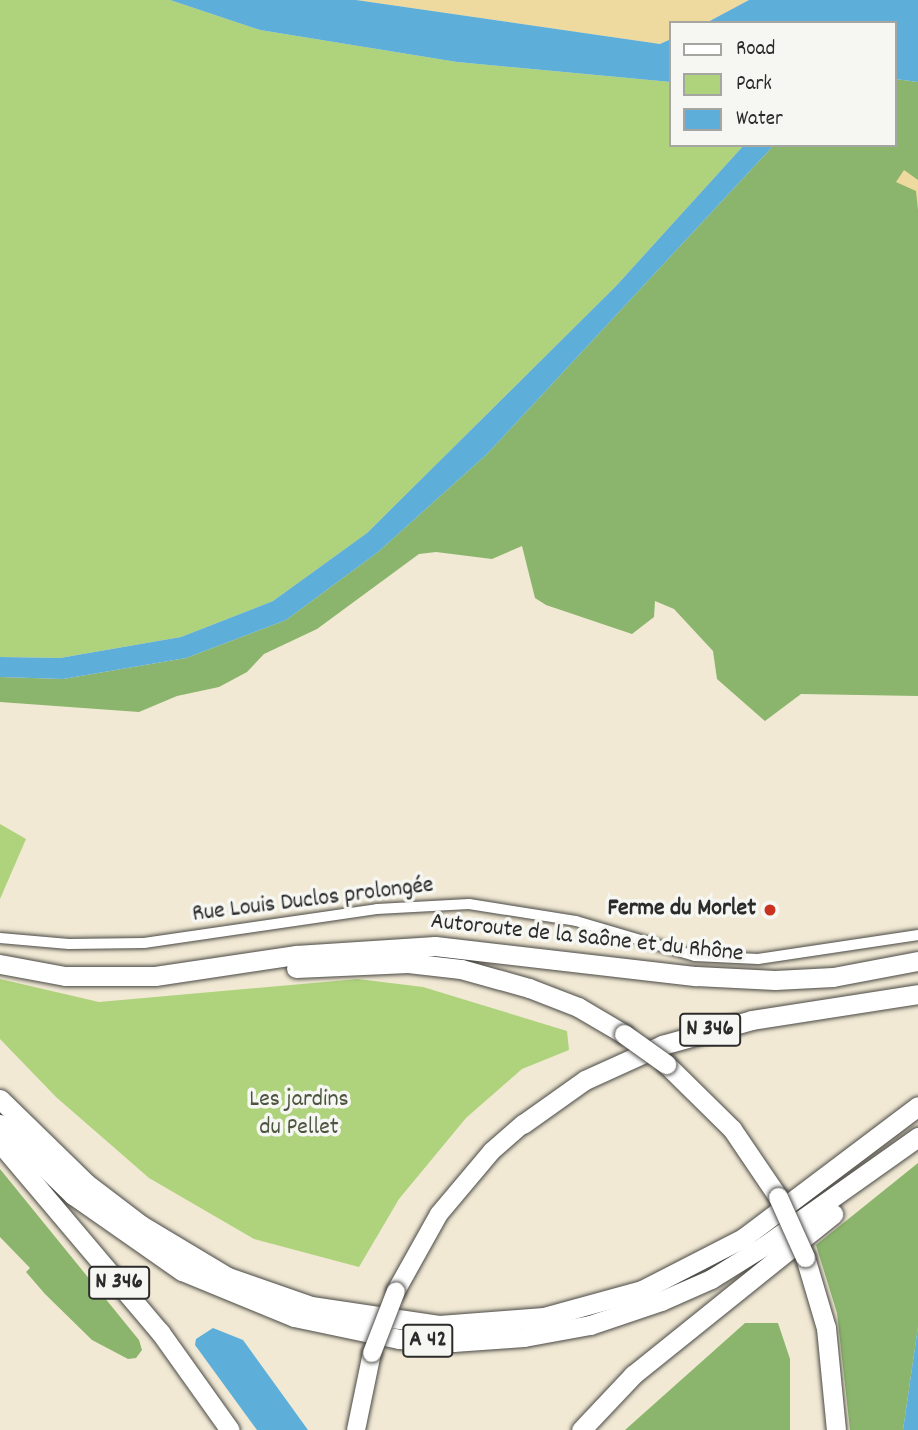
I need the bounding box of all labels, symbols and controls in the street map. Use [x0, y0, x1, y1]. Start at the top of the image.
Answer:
legend [670, 21, 897, 147]
text: Road [736, 35, 775, 65]
text: Park [736, 70, 772, 100]
text: Water [736, 105, 783, 135]
street label: Rue Louis Duclos prolongée [191, 872, 435, 930]
place label: Ferme du Morlet [607, 896, 756, 924]
marker: Ferme du Morlet [762, 902, 778, 918]
street label: Autoroute de la Saône et du Rhône [429, 908, 745, 970]
road number: N 346 [678, 1010, 742, 1050]
park label: Les jardins du Pellet [249, 1087, 349, 1143]
road number: N 346 [88, 1264, 150, 1302]
road number: A 42 [402, 1322, 454, 1360]

